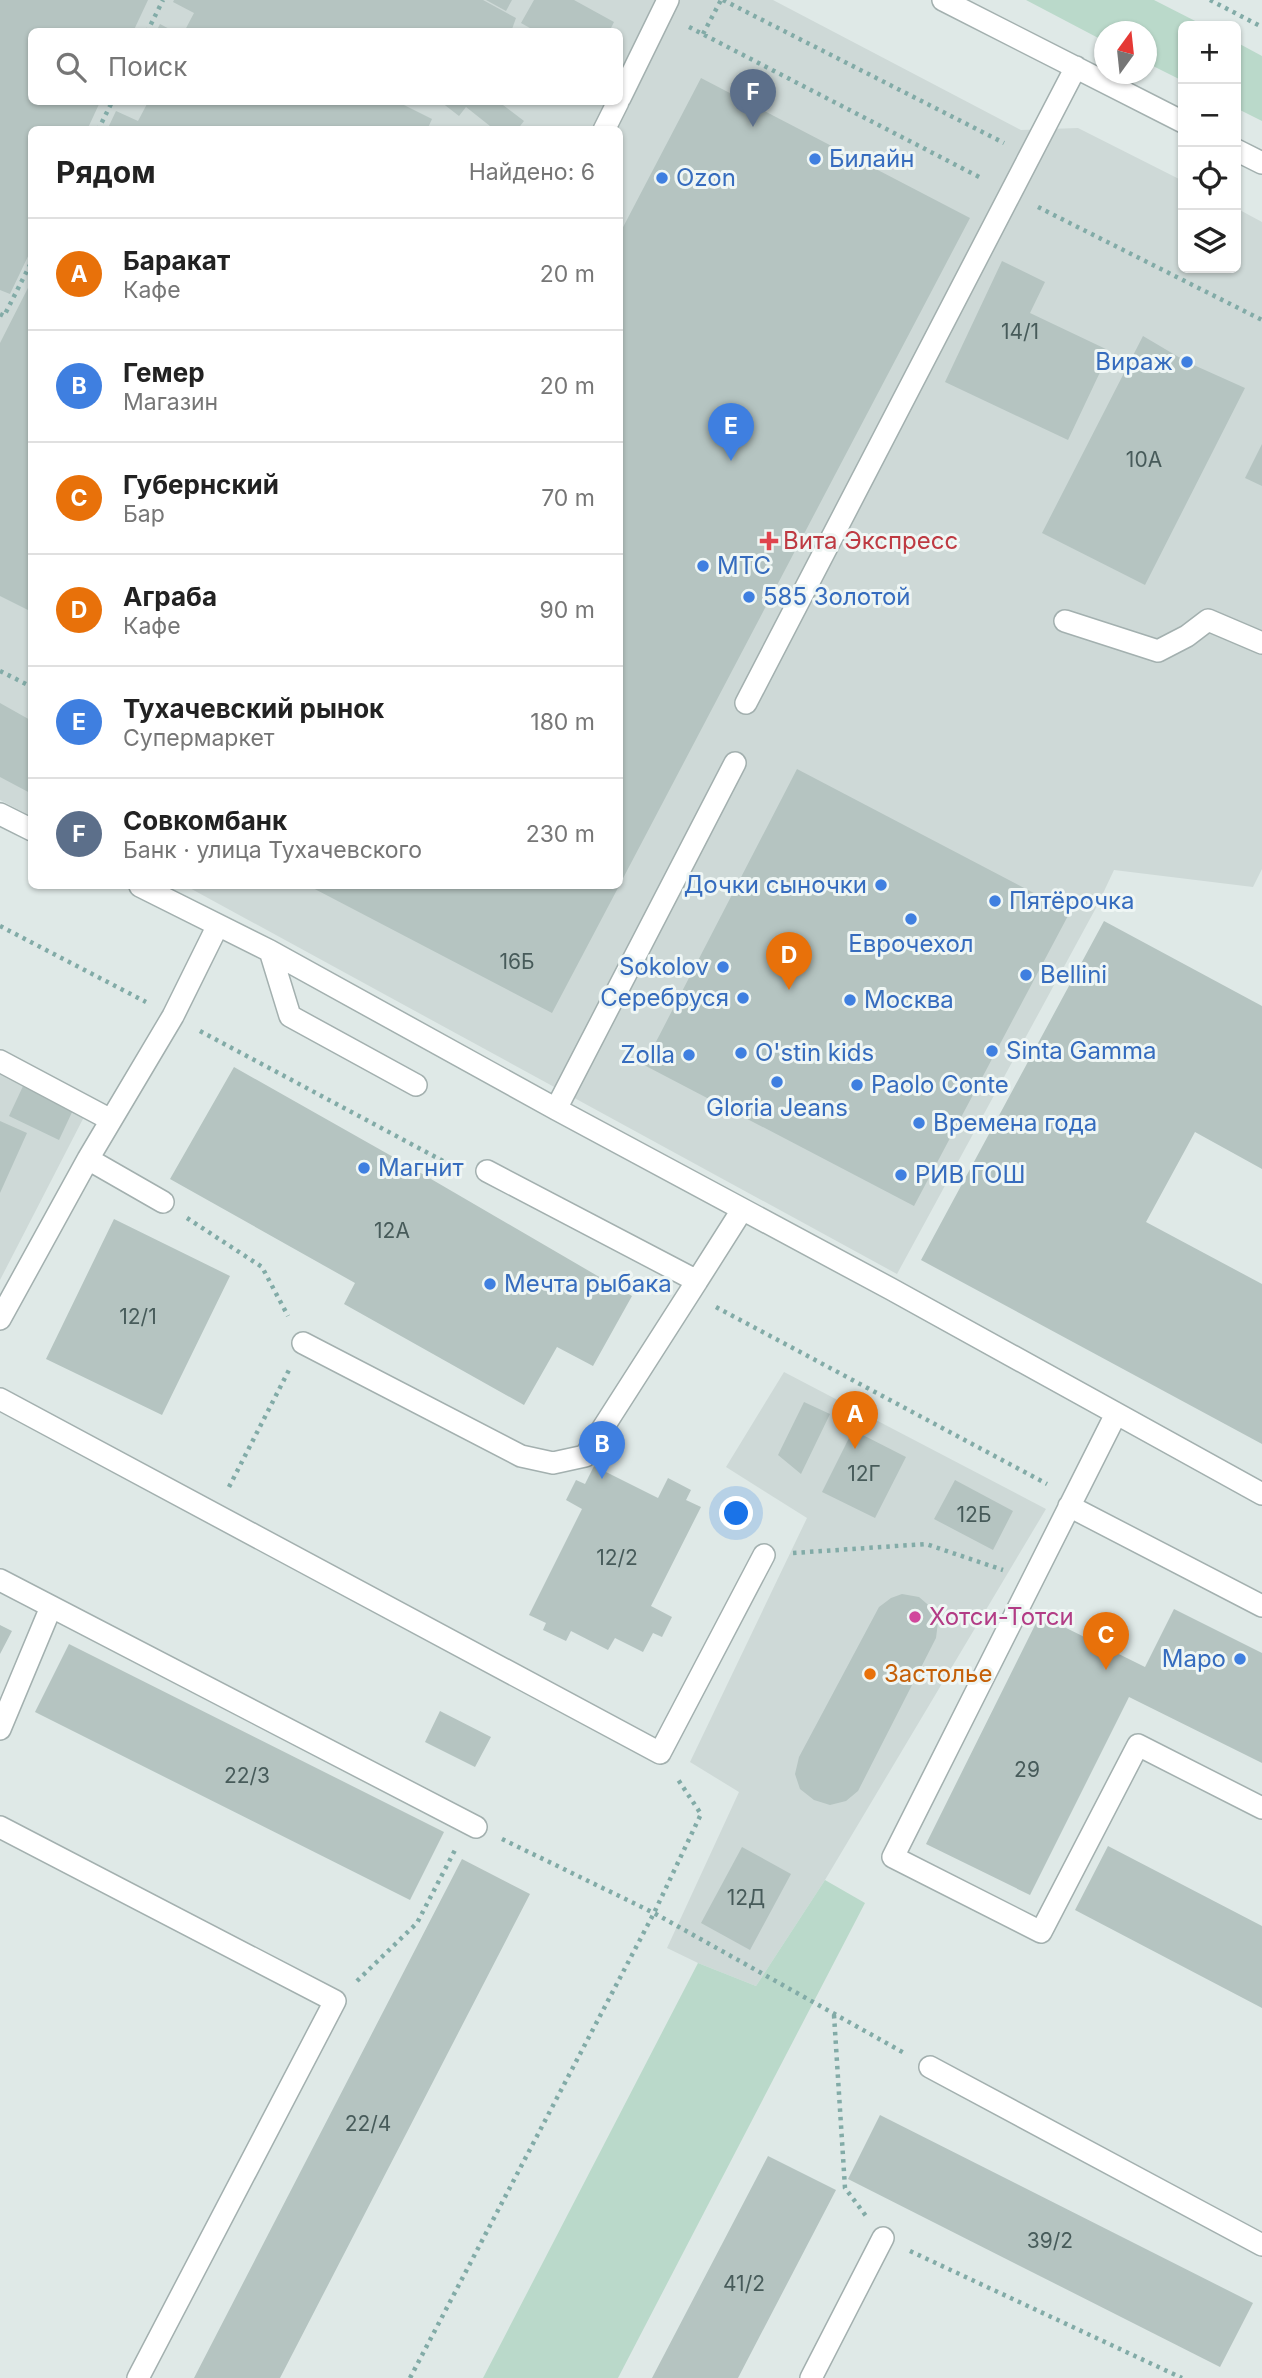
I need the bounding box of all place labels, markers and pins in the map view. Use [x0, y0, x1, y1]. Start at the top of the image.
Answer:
pin: F [730, 69, 776, 127]
place label: Билайн [829, 144, 914, 173]
marker: Билайн [807, 151, 823, 167]
place label: Ozon [676, 163, 736, 192]
marker: Ozon [654, 170, 670, 186]
place label: Вираж [1095, 347, 1173, 376]
marker: Вираж [1179, 354, 1195, 370]
pin: E [708, 403, 754, 461]
place label: Вита Экспресс [783, 526, 958, 555]
marker: Вита Экспресс [761, 533, 777, 549]
place label: МТС [717, 551, 771, 580]
marker: МТС [695, 558, 711, 574]
place label: 585 Золотой [763, 582, 911, 611]
marker: 585 Золотой [741, 589, 757, 605]
place label: Дочки сыночки [684, 870, 867, 899]
marker: Дочки сыночки [873, 877, 889, 893]
place label: Пятёрочка [1009, 886, 1135, 915]
marker: Пятёрочка [987, 893, 1003, 909]
marker: Еврочехол [903, 911, 919, 927]
place label: Еврочехол [848, 929, 974, 958]
pin: D [766, 932, 812, 990]
place label: Sokolov [619, 952, 709, 981]
marker: Sokolov [715, 959, 731, 975]
place label: Bellini [1040, 960, 1107, 989]
marker: Bellini [1018, 967, 1034, 983]
place label: Серебруся [600, 983, 729, 1012]
place label: Москва [864, 985, 954, 1014]
marker: Серебруся [735, 990, 751, 1006]
marker: Москва [842, 992, 858, 1008]
place label: Sinta Gamma [1006, 1036, 1157, 1065]
place label: O'stin kids [755, 1038, 874, 1067]
place label: Zolla [620, 1040, 675, 1069]
marker: Sinta Gamma [984, 1043, 1000, 1059]
marker: O'stin kids [733, 1045, 749, 1061]
marker: Zolla [681, 1047, 697, 1063]
place label: Paolo Conte [871, 1070, 1009, 1099]
marker: Gloria Jeans [769, 1074, 785, 1090]
marker: Paolo Conte [849, 1077, 865, 1093]
place label: Gloria Jeans [706, 1093, 848, 1122]
place label: Времена года [933, 1108, 1097, 1137]
marker: Времена года [911, 1115, 927, 1131]
place label: Магнит [378, 1153, 464, 1182]
marker: Магнит [356, 1160, 372, 1176]
place label: РИВ ГОШ [915, 1160, 1025, 1189]
marker: РИВ ГОШ [893, 1167, 909, 1183]
place label: Мечта рыбака [504, 1269, 672, 1298]
marker: Мечта рыбака [482, 1276, 498, 1292]
pin: A [832, 1391, 878, 1449]
pin: B [579, 1421, 625, 1479]
place label: Хотси-Тотси [929, 1602, 1074, 1631]
marker: Хотси-Тотси [907, 1609, 923, 1625]
pin: C [1083, 1612, 1129, 1670]
place label: Маро [1162, 1644, 1226, 1673]
marker: Маро [1232, 1651, 1248, 1667]
place label: Застолье [884, 1659, 992, 1688]
marker: Застолье [862, 1666, 878, 1682]

